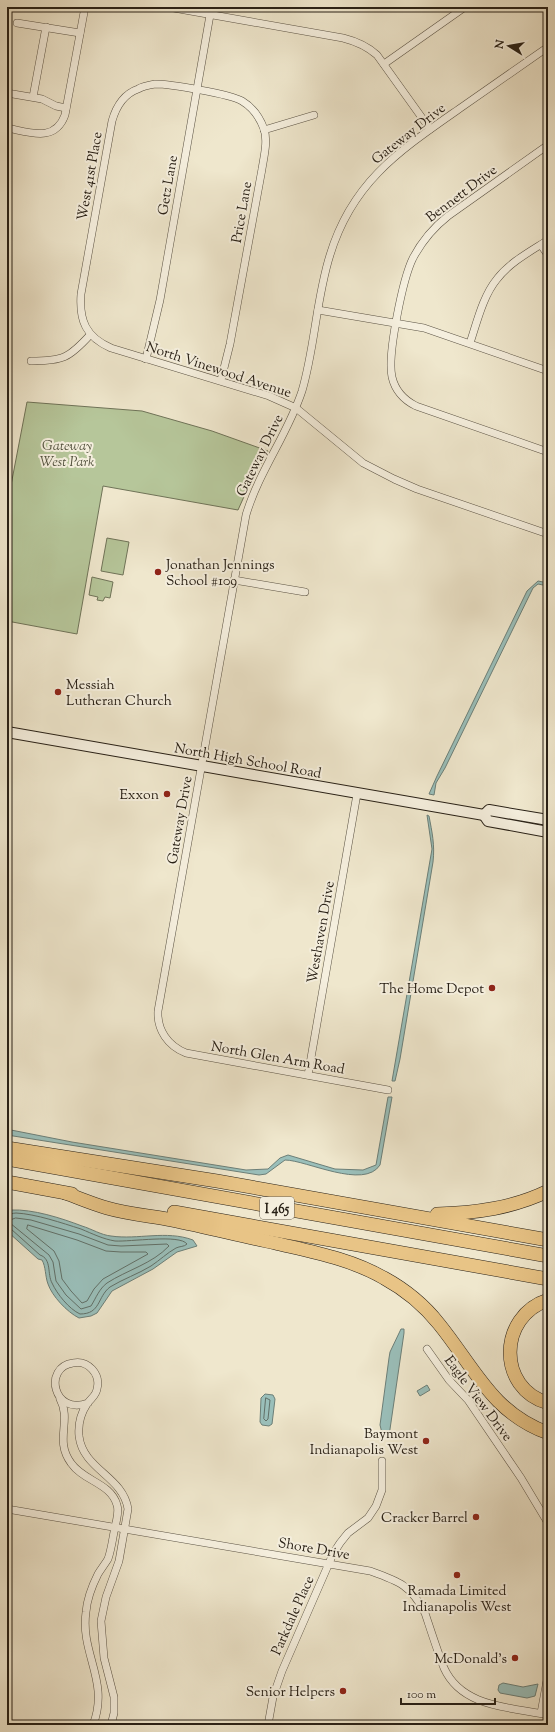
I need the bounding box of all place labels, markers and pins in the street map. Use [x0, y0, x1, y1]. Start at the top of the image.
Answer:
place label: Jonathan Jennings School #109 [165, 556, 275, 592]
marker: Jonathan Jennings School #109 [153, 567, 163, 577]
place label: Messiah Lutheran Church [66, 676, 172, 712]
marker: Messiah Lutheran Church [53, 687, 63, 697]
place label: Exxon [119, 786, 159, 806]
marker: Exxon [162, 789, 172, 799]
place label: The Home Depot [379, 980, 484, 1000]
marker: The Home Depot [487, 983, 497, 993]
place label: Baymont Indianapolis West [310, 1425, 418, 1461]
marker: Baymont Indianapolis West [421, 1436, 431, 1446]
place label: Cracker Barrel [381, 1509, 468, 1529]
marker: Cracker Barrel [471, 1512, 481, 1522]
marker: Ramada Limited Indianapolis West [452, 1570, 462, 1580]
place label: Ramada Limited Indianapolis West [403, 1582, 511, 1618]
place label: McDonald's [434, 1650, 507, 1670]
marker: McDonald's [510, 1653, 520, 1663]
place label: Senior Helpers [246, 1683, 335, 1703]
marker: Senior Helpers [338, 1686, 348, 1696]

